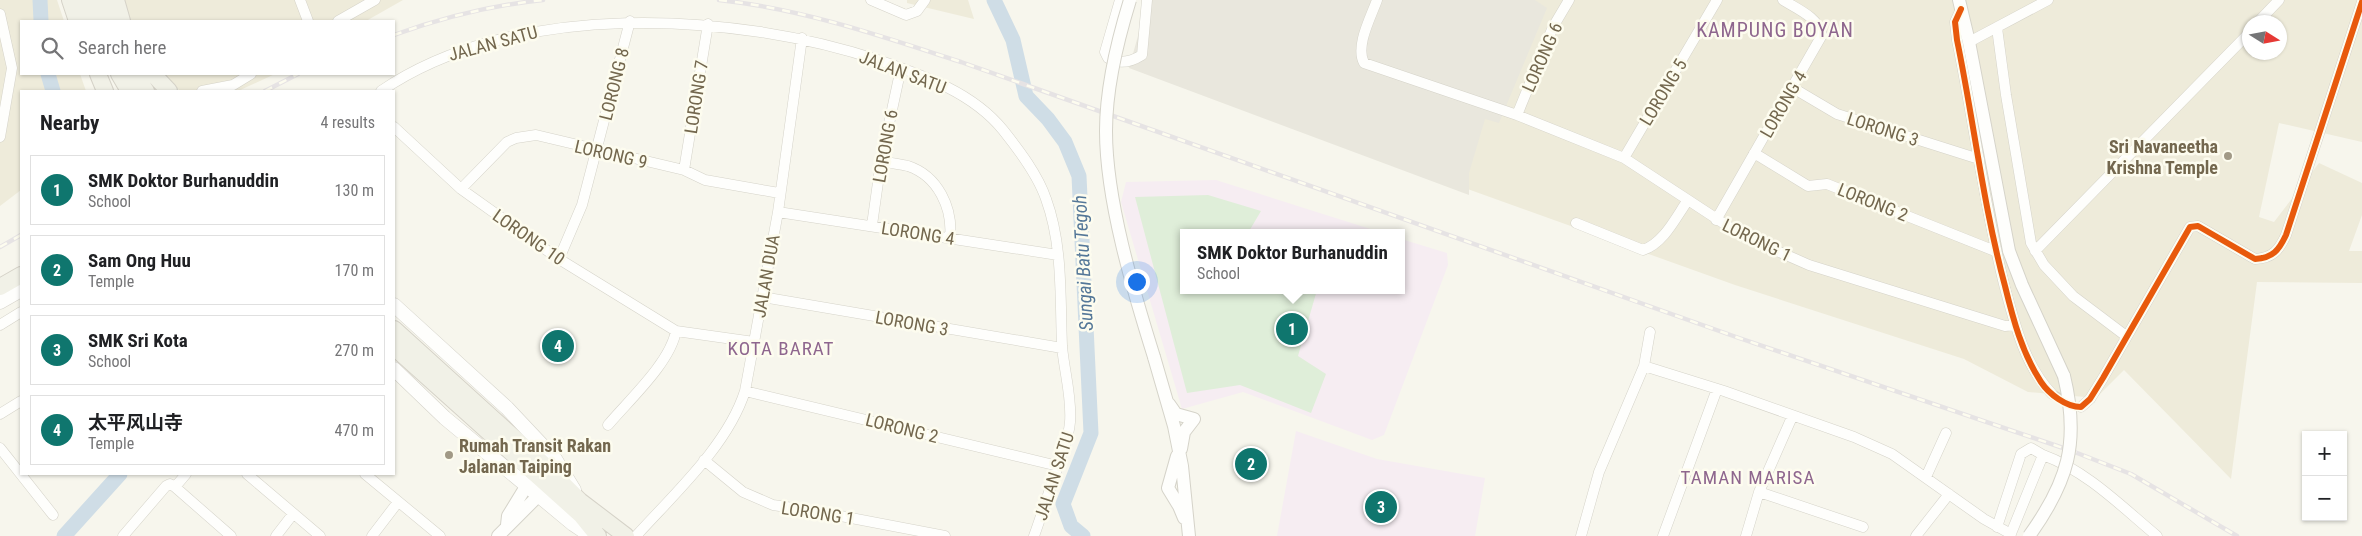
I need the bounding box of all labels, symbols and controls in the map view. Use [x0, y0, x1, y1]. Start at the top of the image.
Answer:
north arrow [2242, 15, 2287, 60]
district label: KAMPUNG BOYAN [1696, 18, 1854, 42]
street label: LORONG 6 [1517, 19, 1567, 95]
search box [20, 20, 395, 75]
street label: JALAN SATU [446, 21, 540, 65]
icon: search [38, 34, 66, 62]
text: Search here [78, 36, 166, 59]
street label: LORONG 8 [595, 46, 633, 122]
street label: JALAN SATU [857, 46, 949, 98]
street label: LORONG 5 [1635, 55, 1691, 129]
street label: LORONG 7 [680, 59, 712, 135]
street label: LORONG 4 [1755, 67, 1811, 141]
street label: LORONG 6 [868, 108, 902, 184]
street label: LORONG 3 [1845, 108, 1921, 150]
text: Nearby [40, 111, 99, 135]
text: 4 results [320, 113, 375, 132]
street label: LORONG 9 [573, 135, 649, 173]
place label: Sri Navaneetha Krishna Temple [2107, 136, 2218, 178]
marker: Sri Navaneetha Krishna Temple [2222, 150, 2234, 162]
text: SMK Doktor Burhanuddin [88, 169, 279, 192]
street label: LORONG 2 [1835, 178, 1911, 226]
text: 1 [53, 181, 61, 200]
text: 130 m [335, 181, 374, 200]
text: School [88, 192, 131, 211]
water label: Sungai Batu Tegoh [1068, 195, 1098, 331]
street label: LORONG 10 [489, 205, 569, 269]
street label: LORONG 1 [1719, 214, 1795, 266]
street label: LORONG 4 [880, 217, 956, 249]
popup [1180, 229, 1405, 294]
street label: JALAN DUA [748, 232, 784, 319]
text: SMK Doktor Burhanuddin [1197, 241, 1388, 264]
text: Sam Ong Huu [88, 249, 191, 272]
text: 2 [53, 261, 61, 280]
text: 170 m [335, 261, 374, 280]
text: School [1197, 264, 1240, 283]
your location [1124, 269, 1150, 295]
text: Temple [88, 272, 134, 291]
street label: LORONG 3 [874, 306, 950, 340]
pin: 1 [1276, 310, 1308, 348]
pin: 4 [542, 327, 574, 365]
text: SMK Sri Kota [88, 329, 188, 352]
district label: KOTA BARAT [728, 337, 834, 360]
text: 3 [53, 341, 61, 360]
text: 270 m [335, 341, 374, 360]
text: School [88, 352, 131, 371]
street label: LORONG 2 [864, 409, 941, 447]
text: 太平风山寺 [88, 411, 183, 434]
text: 4 [53, 421, 61, 440]
text: 470 m [335, 421, 374, 440]
street label: JALAN SATU [1030, 429, 1078, 523]
map controls [2302, 431, 2347, 521]
button: + [2302, 431, 2347, 476]
text: Temple [88, 434, 134, 453]
place label: Rumah Transit Rakan Jalanan Taiping [459, 435, 611, 477]
pin: 2 [1235, 445, 1267, 483]
marker: Rumah Transit Rakan Jalanan Taiping [443, 449, 455, 461]
district label: TAMAN MARISA [1681, 466, 1815, 489]
button: − [2302, 476, 2347, 521]
pin: 3 [1365, 488, 1397, 526]
street label: LORONG 1 [780, 497, 856, 529]

